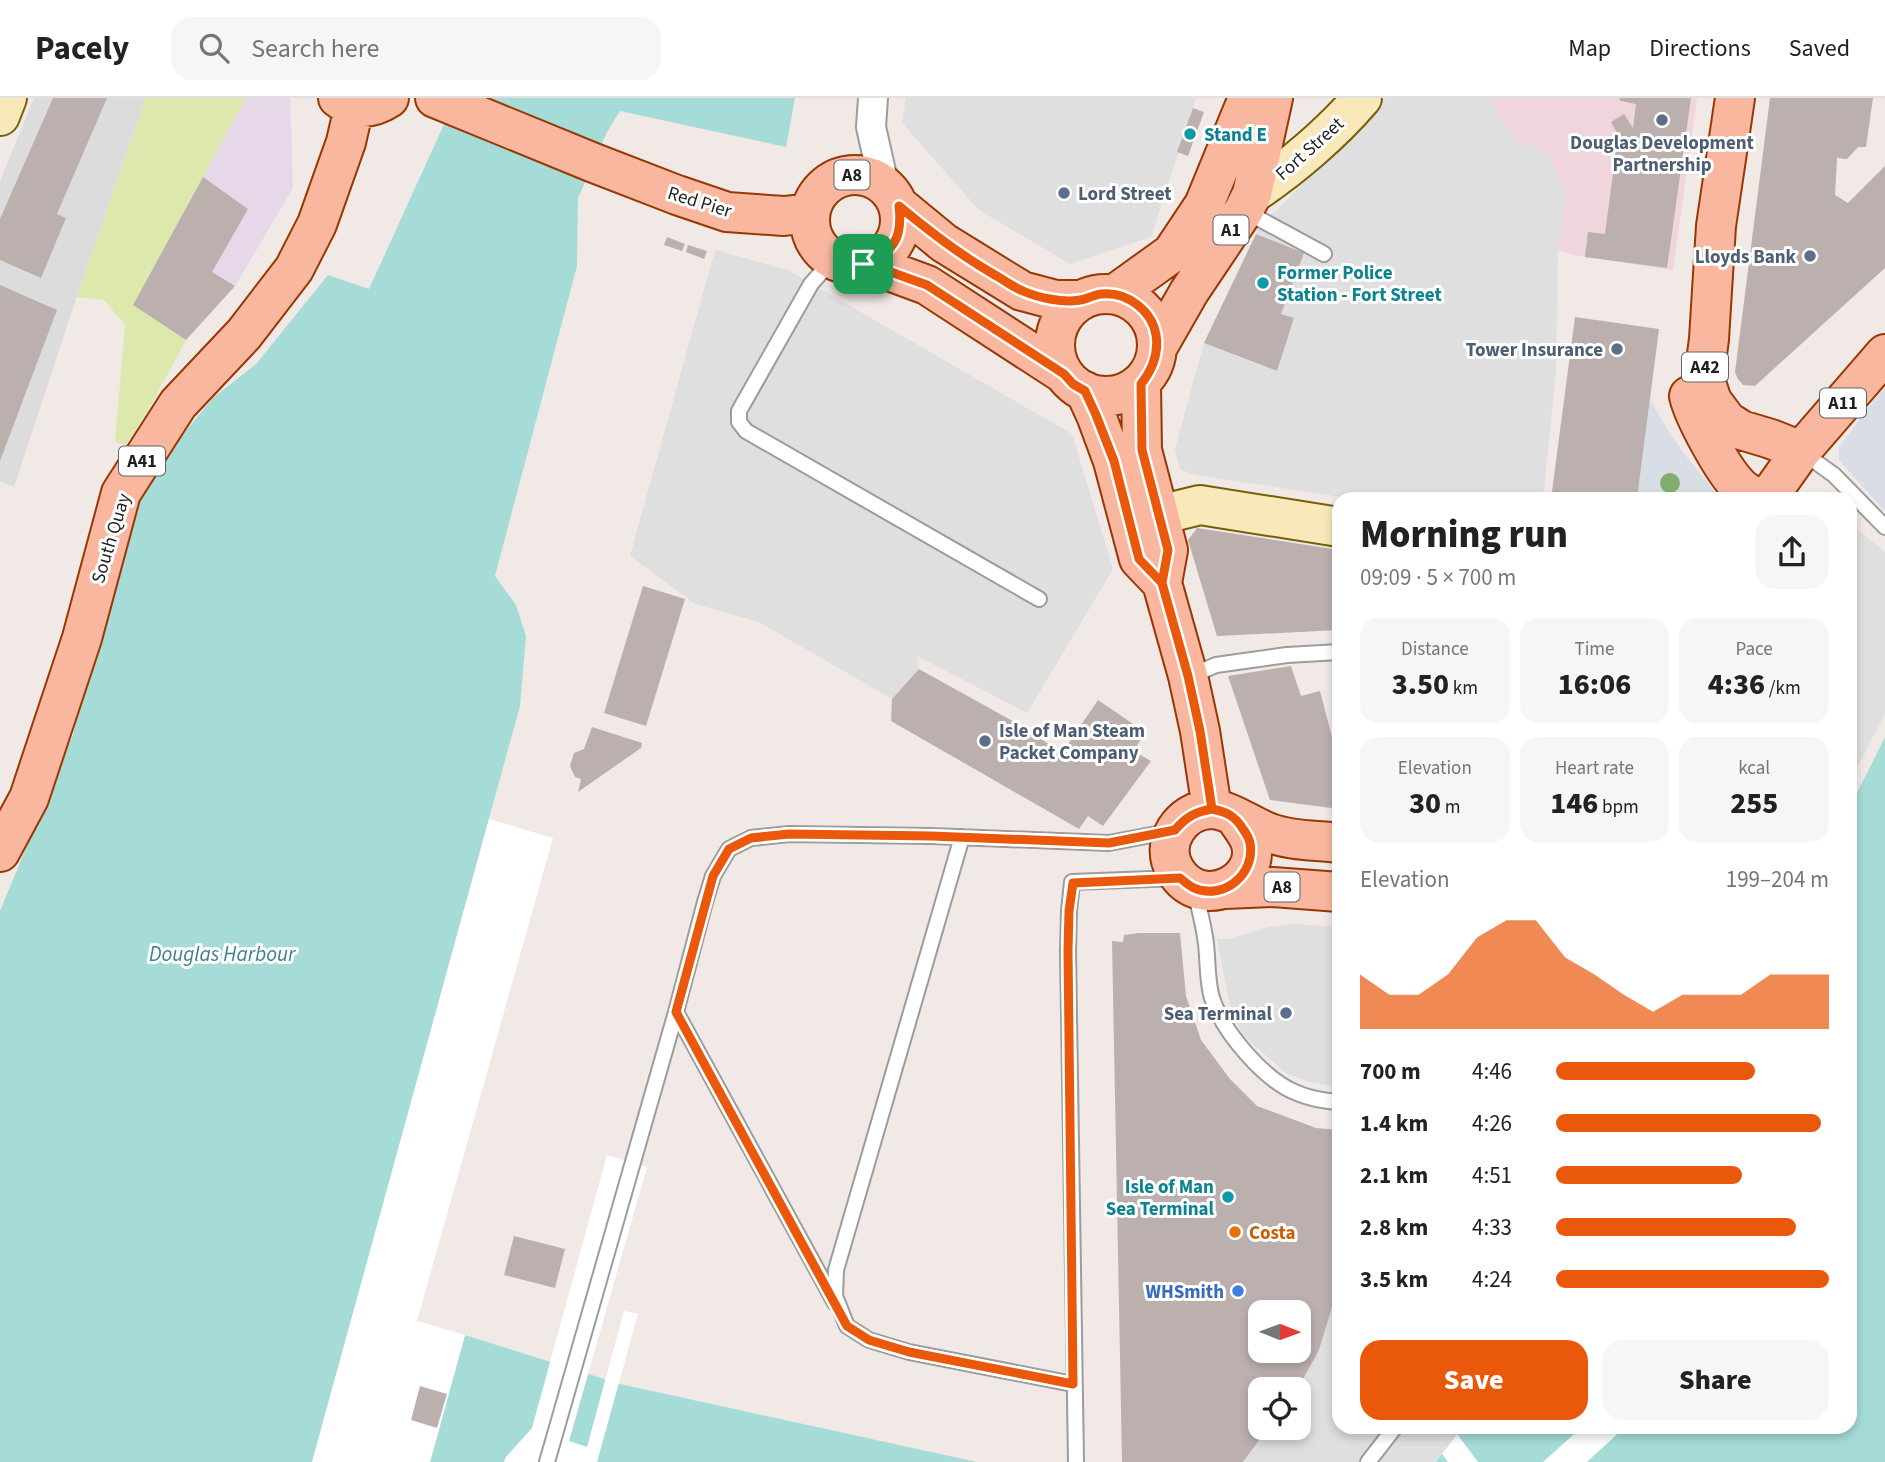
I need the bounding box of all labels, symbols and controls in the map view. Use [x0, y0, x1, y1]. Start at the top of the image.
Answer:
search box [171, 17, 661, 80]
text: Pacely [35, 25, 129, 72]
icon: search [195, 29, 233, 67]
text: Search here [251, 30, 379, 67]
text: Map [1568, 31, 1611, 66]
text: Directions [1649, 31, 1751, 66]
text: Saved [1789, 31, 1850, 66]
street label: Fort Street [1270, 111, 1351, 187]
marker: Douglas Development Partnership [1654, 112, 1670, 128]
place label: Stand E [1204, 122, 1267, 149]
marker: Stand E [1182, 126, 1198, 142]
place label: Douglas Development Partnership [1570, 130, 1754, 179]
road number: A8 [834, 160, 870, 190]
street label: Red Pier [664, 180, 735, 225]
place label: Lord Street [1078, 181, 1172, 208]
marker: Lord Street [1056, 185, 1072, 201]
road number: A1 [1214, 216, 1248, 244]
pin [833, 234, 893, 294]
place label: Lloyds Bank [1695, 244, 1797, 271]
icon: arrive [844, 245, 882, 283]
marker: Lloyds Bank [1802, 248, 1818, 264]
place label: Former Police Station - Fort Street [1277, 260, 1442, 309]
marker: Former Police Station - Fort Street [1255, 275, 1271, 291]
place label: Tower Insurance [1466, 337, 1603, 364]
marker: Tower Insurance [1609, 341, 1625, 357]
road number: A42 [1682, 353, 1728, 382]
road number: A11 [1820, 388, 1866, 418]
road number: A41 [119, 446, 165, 475]
street label: South Quay [85, 490, 138, 587]
text: Morning run [1360, 508, 1568, 562]
button: share [1755, 515, 1829, 589]
text: 09:09 · 5 × 700 m [1360, 561, 1516, 594]
text: Distance [1401, 636, 1469, 663]
text: Time [1574, 636, 1615, 663]
text: Pace [1736, 636, 1773, 663]
text: 3.50 [1392, 663, 1449, 706]
text: 16:06 [1558, 663, 1631, 706]
text: 4:36 [1708, 663, 1765, 706]
text: km [1449, 675, 1478, 702]
text: /km [1765, 675, 1801, 702]
place label: Isle of Man Steam Packet Company [999, 718, 1145, 767]
marker: Isle of Man Steam Packet Company [977, 733, 993, 749]
text: Elevation [1398, 755, 1472, 782]
text: Heart rate [1555, 755, 1634, 782]
text: kcal [1738, 755, 1770, 782]
text: 30 [1409, 782, 1441, 825]
text: 146 [1550, 782, 1598, 825]
text: 255 [1730, 782, 1778, 825]
text: m [1441, 794, 1461, 821]
text: bpm [1598, 794, 1639, 821]
text: Elevation [1360, 863, 1450, 896]
text: 199–204 m [1726, 863, 1829, 896]
road number: A8 [1264, 872, 1300, 902]
water label: Douglas Harbour [149, 939, 296, 969]
place label: Sea Terminal [1164, 1001, 1273, 1028]
marker: Sea Terminal [1278, 1005, 1294, 1021]
text: 700 m [1360, 1055, 1421, 1088]
text: 4:46 [1472, 1055, 1512, 1088]
text: 1.4 km [1360, 1107, 1428, 1140]
text: 4:26 [1472, 1107, 1512, 1140]
text: 2.1 km [1360, 1159, 1428, 1192]
text: 4:51 [1472, 1159, 1512, 1192]
place label: Isle of Man Sea Terminal [1106, 1174, 1215, 1223]
marker: Isle of Man Sea Terminal [1220, 1189, 1236, 1205]
text: 2.8 km [1360, 1211, 1428, 1244]
text: 4:33 [1472, 1211, 1512, 1244]
place label: Costa [1249, 1220, 1295, 1247]
marker: Costa [1227, 1224, 1243, 1240]
text: 3.5 km [1360, 1263, 1428, 1296]
text: 4:24 [1472, 1263, 1512, 1296]
place label: WHSmith [1146, 1279, 1224, 1306]
marker: WHSmith [1230, 1283, 1246, 1299]
north arrow [1248, 1300, 1311, 1363]
map controls [1248, 1300, 1311, 1440]
button: Save [1360, 1340, 1588, 1420]
button: Share [1602, 1340, 1829, 1420]
button: locate [1248, 1377, 1311, 1440]

